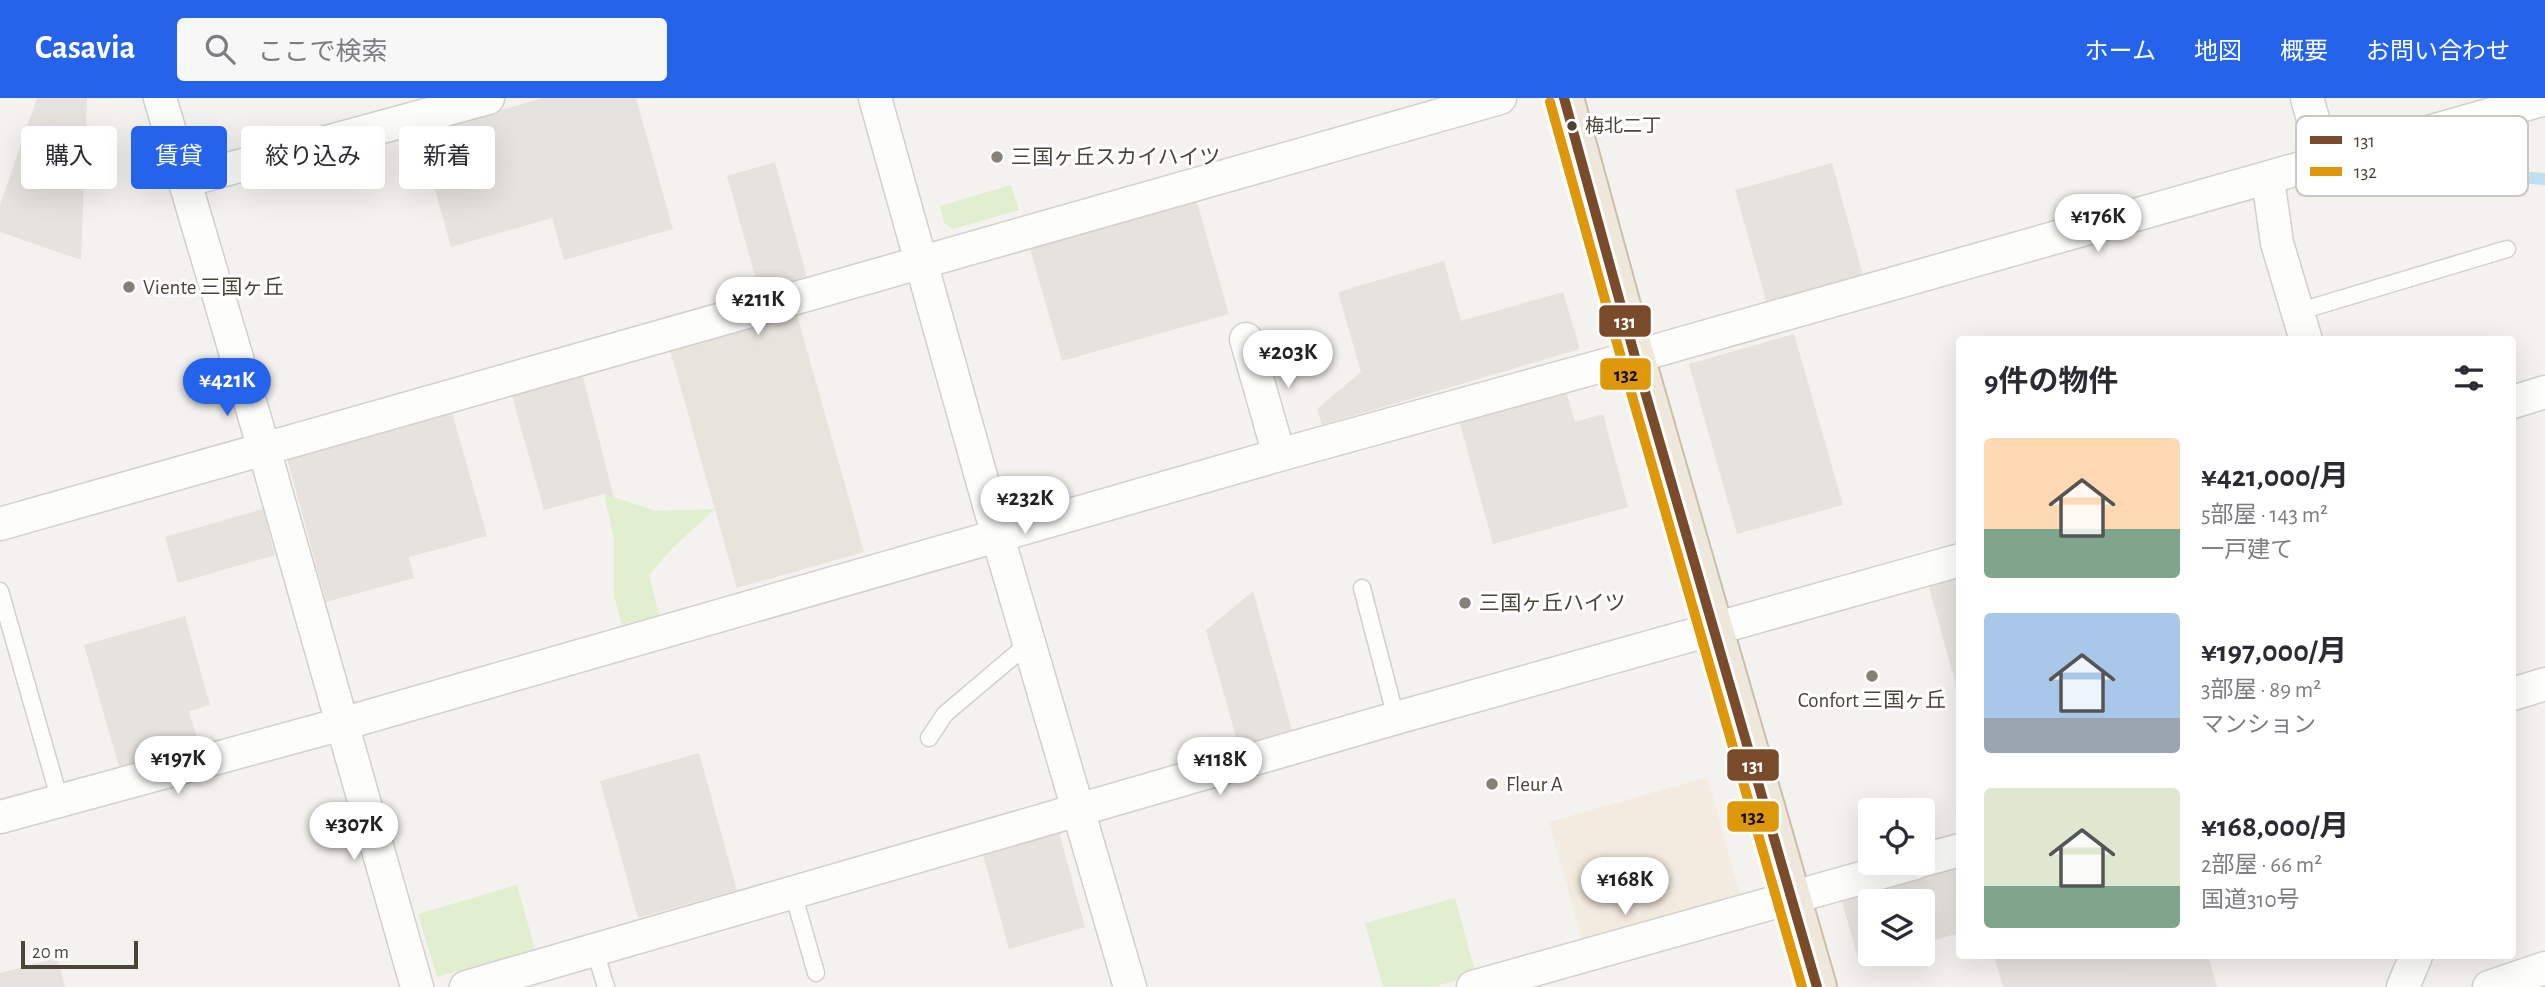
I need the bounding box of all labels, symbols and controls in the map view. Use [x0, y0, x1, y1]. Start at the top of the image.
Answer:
search box [177, 18, 667, 81]
icon: search [201, 30, 239, 68]
text: Casavia [35, 32, 135, 65]
text: ここで検索 [257, 39, 387, 65]
text: ホーム [2085, 40, 2156, 64]
text: 地図 [2194, 40, 2242, 64]
text: 概要 [2280, 40, 2328, 64]
text: お問い合わせ [2366, 40, 2510, 64]
place label: 梅北二丁 [1585, 116, 1661, 136]
legend [2296, 116, 2528, 196]
marker: 梅北二丁 [1565, 119, 1579, 133]
chip: 購入 [21, 126, 117, 189]
chip: 賃貸 [131, 126, 227, 189]
chip: 絞り込み [241, 126, 385, 189]
chip: 新着 [399, 126, 495, 189]
text: 131 [2354, 132, 2375, 151]
place label: 三国ヶ丘スカイハイツ [1011, 146, 1220, 168]
marker: 三国ヶ丘スカイハイツ [989, 149, 1005, 165]
text: 132 [2354, 163, 2377, 182]
pin: ¥176K [2049, 194, 2147, 254]
text: ¥176K [2071, 205, 2125, 228]
place label: Viente 三国ヶ丘 [143, 276, 284, 298]
pin: ¥211K [709, 278, 807, 337]
marker: Viente 三国ヶ丘 [121, 279, 137, 295]
text: ¥211K [732, 288, 784, 311]
line badge: 131 [1598, 304, 1652, 338]
text: 131 [1614, 313, 1636, 332]
pin: ¥203K [1239, 330, 1337, 390]
text: ¥203K [1259, 341, 1317, 364]
line badge: 132 [1599, 357, 1652, 391]
pin: ¥421K [178, 358, 276, 418]
icon: filters [2450, 359, 2488, 397]
text: 132 [1614, 366, 1638, 385]
text: 9件の物件 [1984, 367, 2119, 397]
text: ¥421K [199, 369, 255, 392]
text: ¥421,000/月 [2201, 462, 2349, 492]
icon: home [2040, 466, 2124, 550]
pin: ¥232K [976, 476, 1074, 536]
text: ¥232K [996, 487, 1054, 510]
text: 5部屋 · 143 m² [2201, 504, 2328, 527]
text: 一戸建て [2201, 539, 2293, 562]
place label: 三国ヶ丘ハイツ [1479, 592, 1626, 614]
marker: 三国ヶ丘ハイツ [1457, 595, 1473, 611]
text: ¥197,000/月 [2201, 637, 2347, 667]
icon: home [2040, 641, 2124, 725]
marker: Confort 三国ヶ丘 [1864, 668, 1880, 684]
text: 3部屋 · 89 m² [2201, 679, 2321, 702]
place label: Confort 三国ヶ丘 [1798, 689, 1946, 711]
text: マンション [2201, 714, 2316, 737]
pin: ¥197K [129, 736, 227, 796]
pin: ¥118K [1171, 738, 1269, 797]
text: ¥197K [151, 747, 205, 770]
text: ¥118K [1193, 748, 1247, 771]
line badge: 131 [1726, 748, 1780, 782]
text: 131 [1742, 757, 1764, 776]
place label: Fleur A [1506, 774, 1563, 795]
marker: Fleur A [1484, 776, 1500, 792]
map controls [1858, 798, 1935, 966]
button: locate [1858, 798, 1935, 875]
line badge: 132 [1726, 800, 1780, 833]
pin: ¥307K [305, 802, 403, 862]
text: 132 [1741, 808, 1765, 827]
text: ¥168,000/月 [2201, 812, 2349, 842]
text: ¥307K [325, 813, 383, 836]
icon: home [2040, 816, 2124, 900]
text: 2部屋 · 66 m² [2201, 854, 2322, 877]
pin: ¥168K [1576, 858, 1674, 917]
text: ¥168K [1597, 868, 1653, 891]
button: layers [1858, 889, 1935, 966]
text: 国道310号 [2201, 889, 2300, 912]
scale bar [21, 938, 138, 970]
text: 20 m [32, 943, 69, 962]

